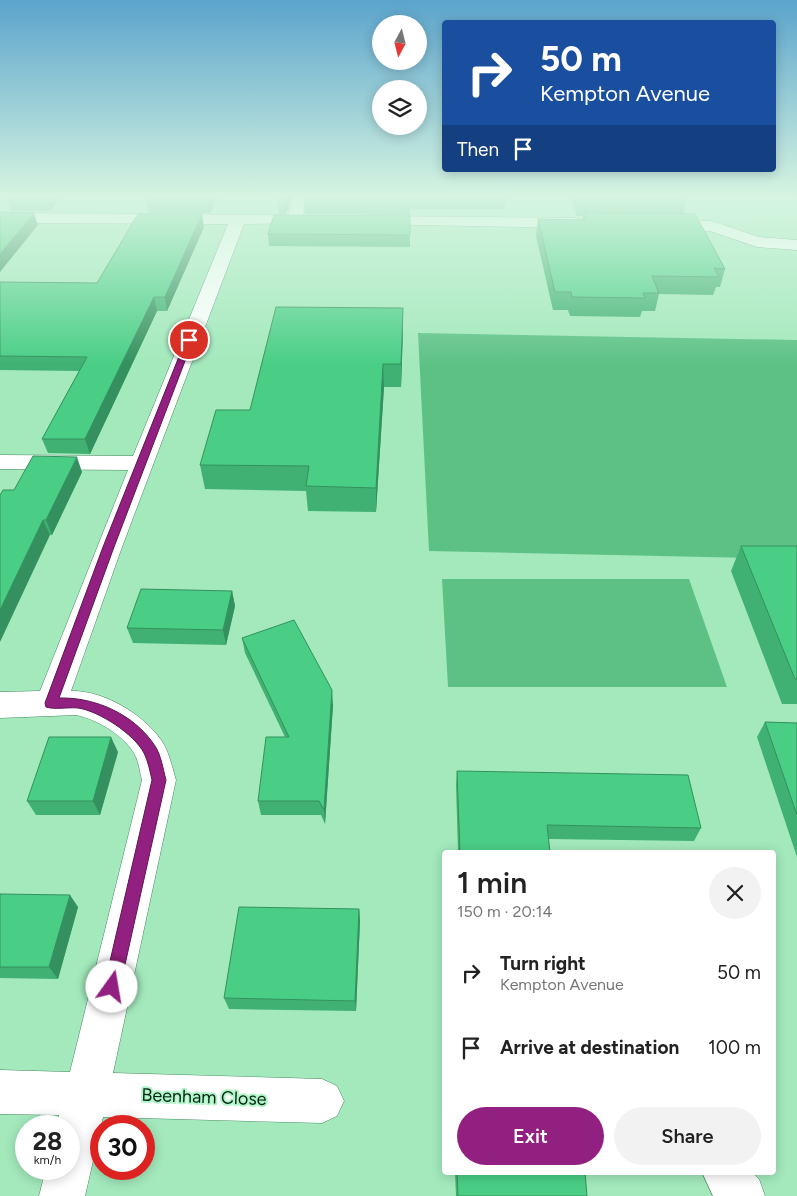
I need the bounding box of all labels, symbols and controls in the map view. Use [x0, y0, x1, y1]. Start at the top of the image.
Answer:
north arrow [372, 15, 428, 70]
map controls [372, 15, 427, 135]
text: 50 m [540, 38, 622, 80]
icon: right [457, 40, 522, 105]
button: layers [372, 80, 427, 135]
text: Kempton Avenue [540, 80, 710, 107]
icon: arrive [509, 135, 537, 163]
text: Then [457, 138, 499, 161]
pin [168, 319, 210, 361]
icon: arrive [175, 326, 203, 354]
text: 1 min [457, 864, 527, 901]
button: close [709, 867, 761, 919]
text: 150 m · 20:14 [457, 902, 552, 921]
text: Turn right [500, 952, 586, 975]
icon: right [457, 959, 485, 987]
position arrow [85, 960, 137, 1012]
text: 50 m [717, 961, 761, 984]
text: Kempton Avenue [500, 975, 624, 994]
icon: arrive [457, 1034, 485, 1062]
text: Arrive at destination [500, 1036, 679, 1059]
text: 100 m [708, 1036, 761, 1059]
street label: Beenham Close [141, 1084, 267, 1110]
button: Exit [457, 1107, 604, 1165]
button: Share [614, 1107, 761, 1165]
speed limit sign: 30 [90, 1115, 155, 1180]
text: 28 [33, 1126, 62, 1156]
text: km/h [34, 1153, 61, 1167]

